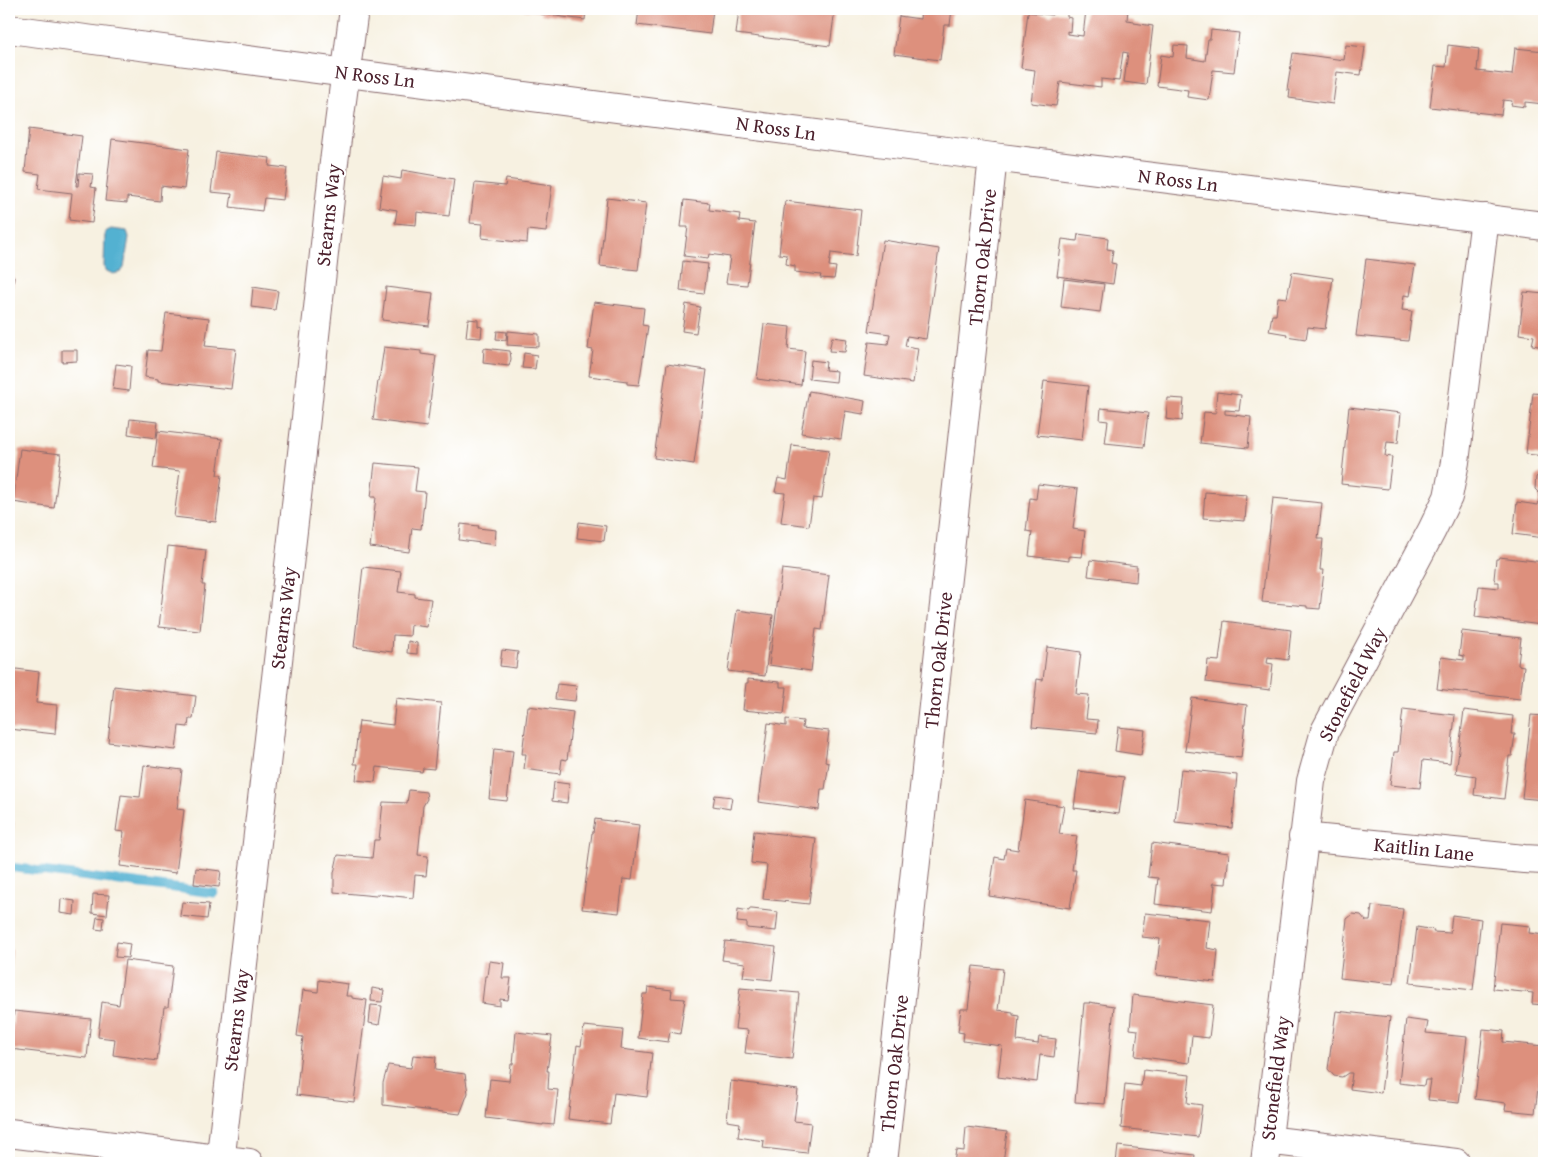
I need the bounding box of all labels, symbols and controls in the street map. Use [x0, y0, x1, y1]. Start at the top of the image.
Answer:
street label: N Ross Ln [333, 56, 417, 95]
street label: N Ross Ln [734, 108, 818, 147]
street label: N Ross Ln [1136, 160, 1220, 199]
street label: Stearns Way [308, 162, 347, 268]
street label: Thorn Oak Drive [960, 187, 1003, 327]
street label: Stearns Way [262, 565, 303, 671]
street label: Thorn Oak Drive [916, 590, 959, 730]
street label: Stonefield Way [1310, 621, 1393, 746]
street label: Kaitlin Lane [1372, 829, 1476, 868]
street label: Stearns Way [215, 967, 256, 1073]
street label: Thorn Oak Drive [872, 993, 915, 1133]
street label: Stonefield Way [1252, 1014, 1297, 1142]

